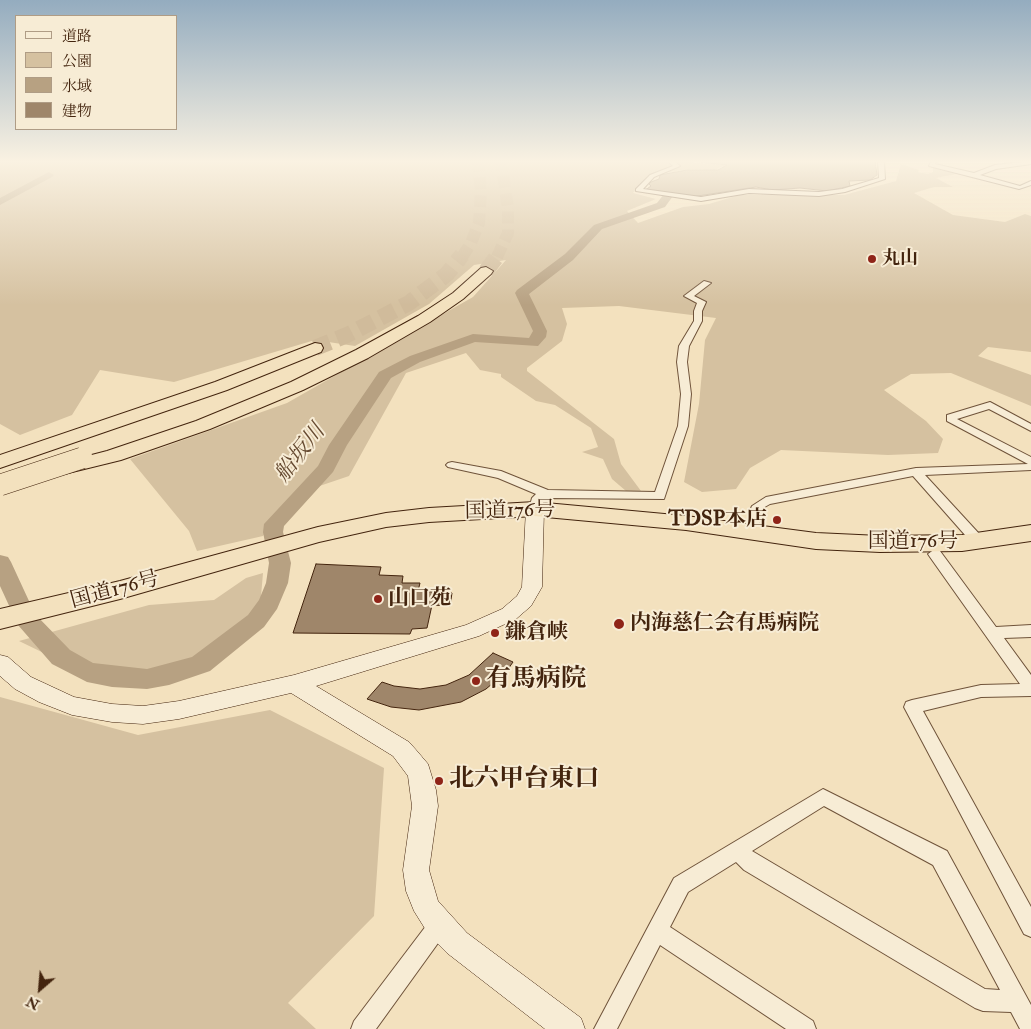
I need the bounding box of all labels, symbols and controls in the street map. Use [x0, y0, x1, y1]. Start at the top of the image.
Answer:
legend [15, 15, 178, 130]
text: 道路 [62, 27, 92, 46]
text: 公園 [62, 52, 92, 71]
text: 水域 [62, 77, 92, 96]
text: 建物 [62, 102, 92, 121]
place label: 丸山 [882, 248, 918, 270]
marker: 丸山 [866, 253, 878, 265]
water label: 船坂川 [270, 420, 332, 488]
street label: 国道176号 [464, 499, 556, 525]
place label: TDSP本店 [668, 507, 767, 533]
marker: TDSP本店 [771, 514, 783, 526]
street label: 国道176号 [868, 529, 958, 555]
street label: 国道176号 [68, 567, 162, 615]
place label: 山口苑 [388, 586, 451, 612]
marker: 山口苑 [372, 593, 384, 605]
place label: 内海慈仁会有馬病院 [630, 611, 819, 637]
marker: 内海慈仁会有馬病院 [612, 617, 626, 631]
place label: 鎌倉峡 [505, 620, 568, 646]
marker: 鎌倉峡 [489, 627, 501, 639]
place label: 有馬病院 [486, 666, 586, 696]
marker: 有馬病院 [470, 675, 482, 687]
place label: 北六甲台東口 [449, 766, 599, 796]
marker: 北六甲台東口 [433, 775, 445, 787]
north arrow [15, 964, 65, 1014]
text: N [24, 992, 42, 1013]

